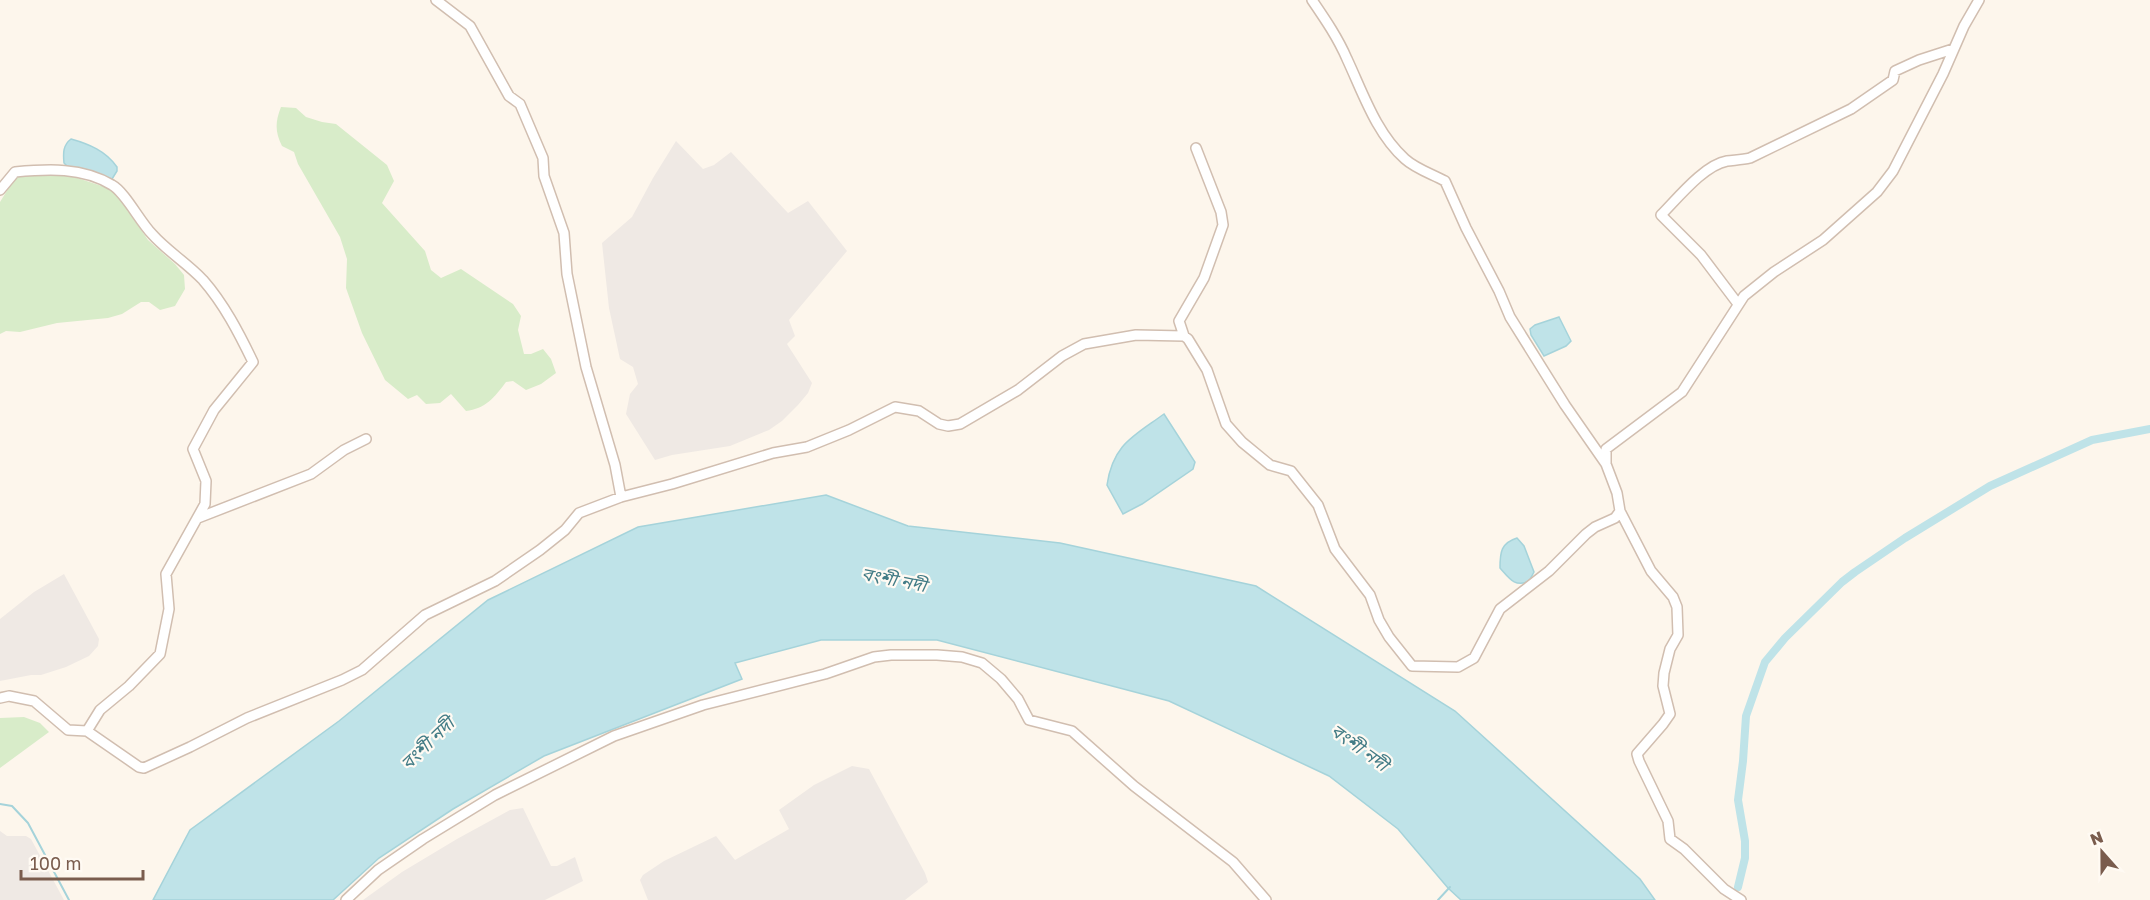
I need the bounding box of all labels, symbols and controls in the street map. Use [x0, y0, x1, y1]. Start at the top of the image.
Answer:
water label: বংশী নদী [860, 562, 932, 597]
water label: বংশী নদী [396, 710, 461, 774]
water label: বংশী নদী [1327, 719, 1396, 777]
north arrow [2072, 822, 2132, 882]
text: N [2087, 826, 2106, 850]
scale bar [21, 843, 142, 881]
text: 100 m [30, 852, 81, 874]

